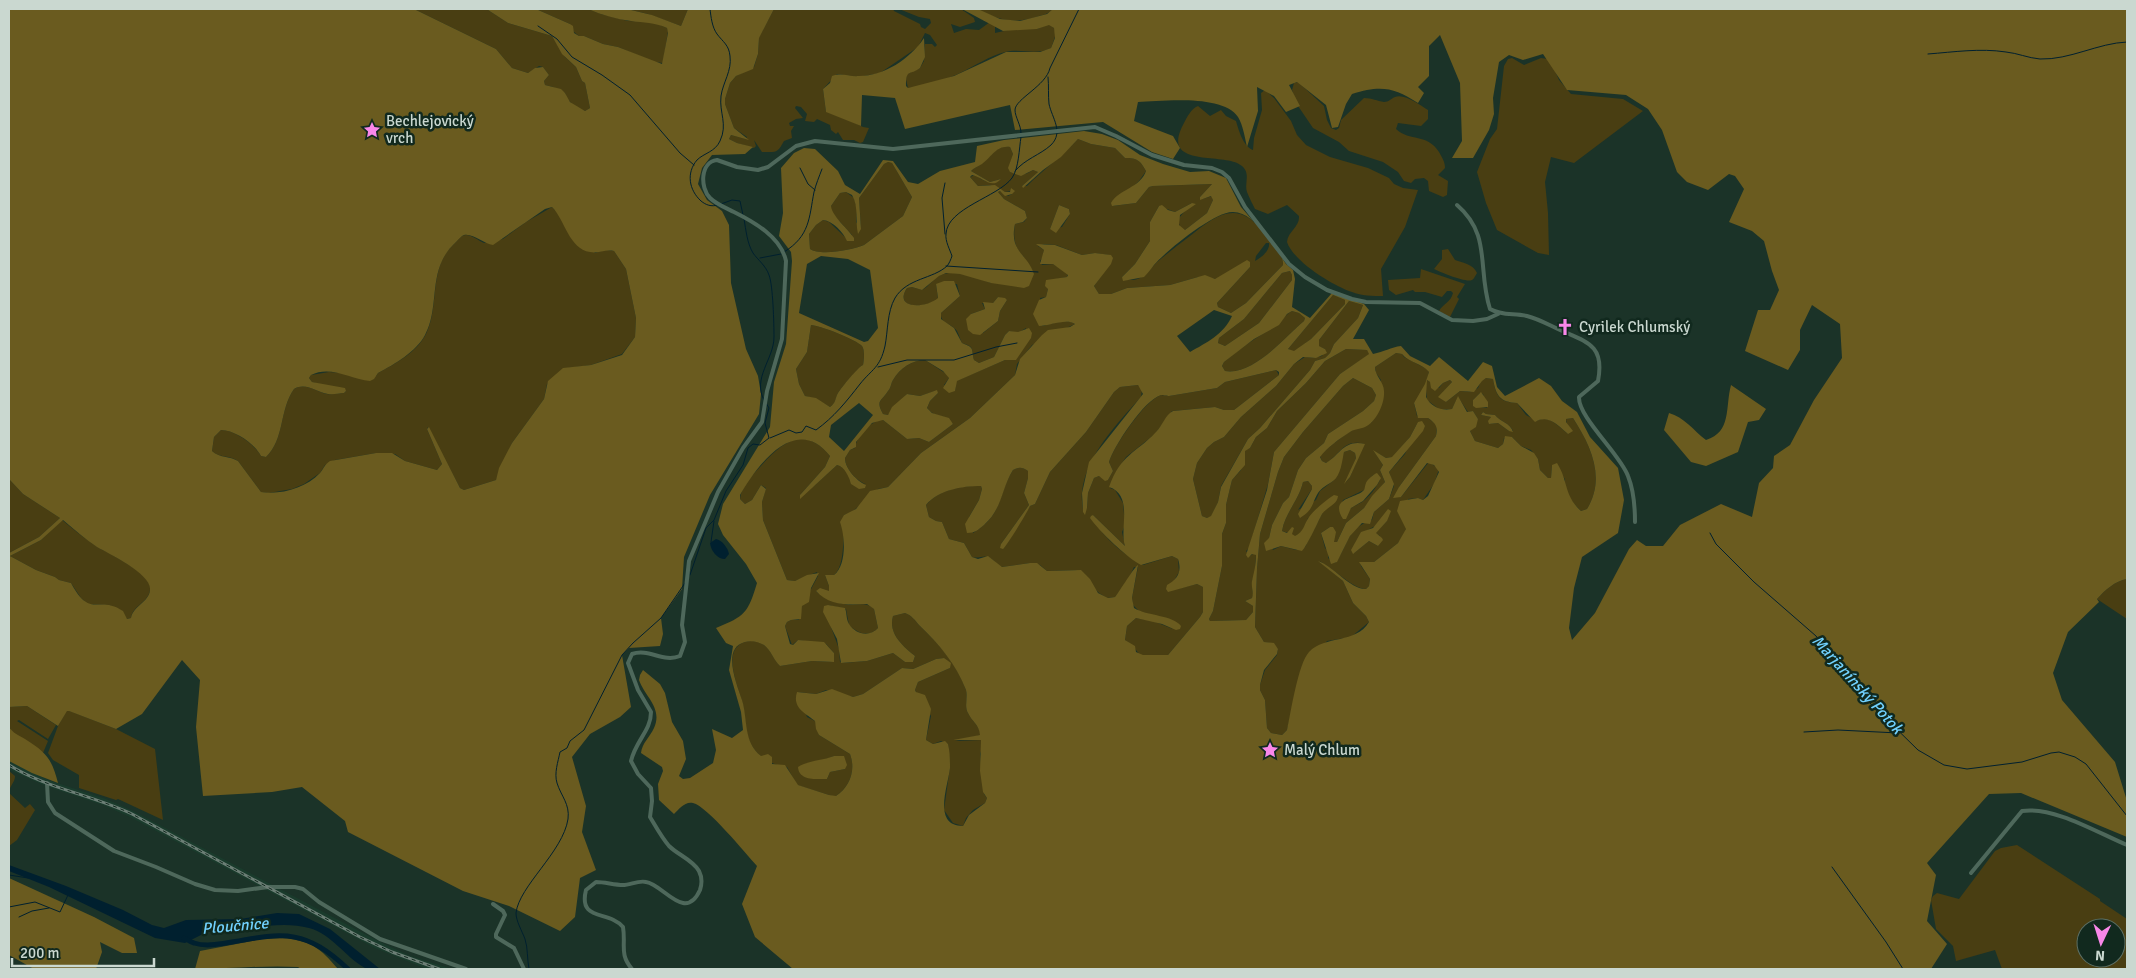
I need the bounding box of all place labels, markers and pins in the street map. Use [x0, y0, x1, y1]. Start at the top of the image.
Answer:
place label: Bechlejovický vrch [386, 112, 474, 147]
place icon: Bechlejovický vrch [362, 120, 382, 140]
church icon: Cyrilek Chlumský [1555, 317, 1575, 337]
place label: Cyrilek Chlumský [1579, 318, 1690, 336]
place icon: Malý Chlum [1260, 740, 1280, 760]
place label: Malý Chlum [1284, 741, 1360, 759]

